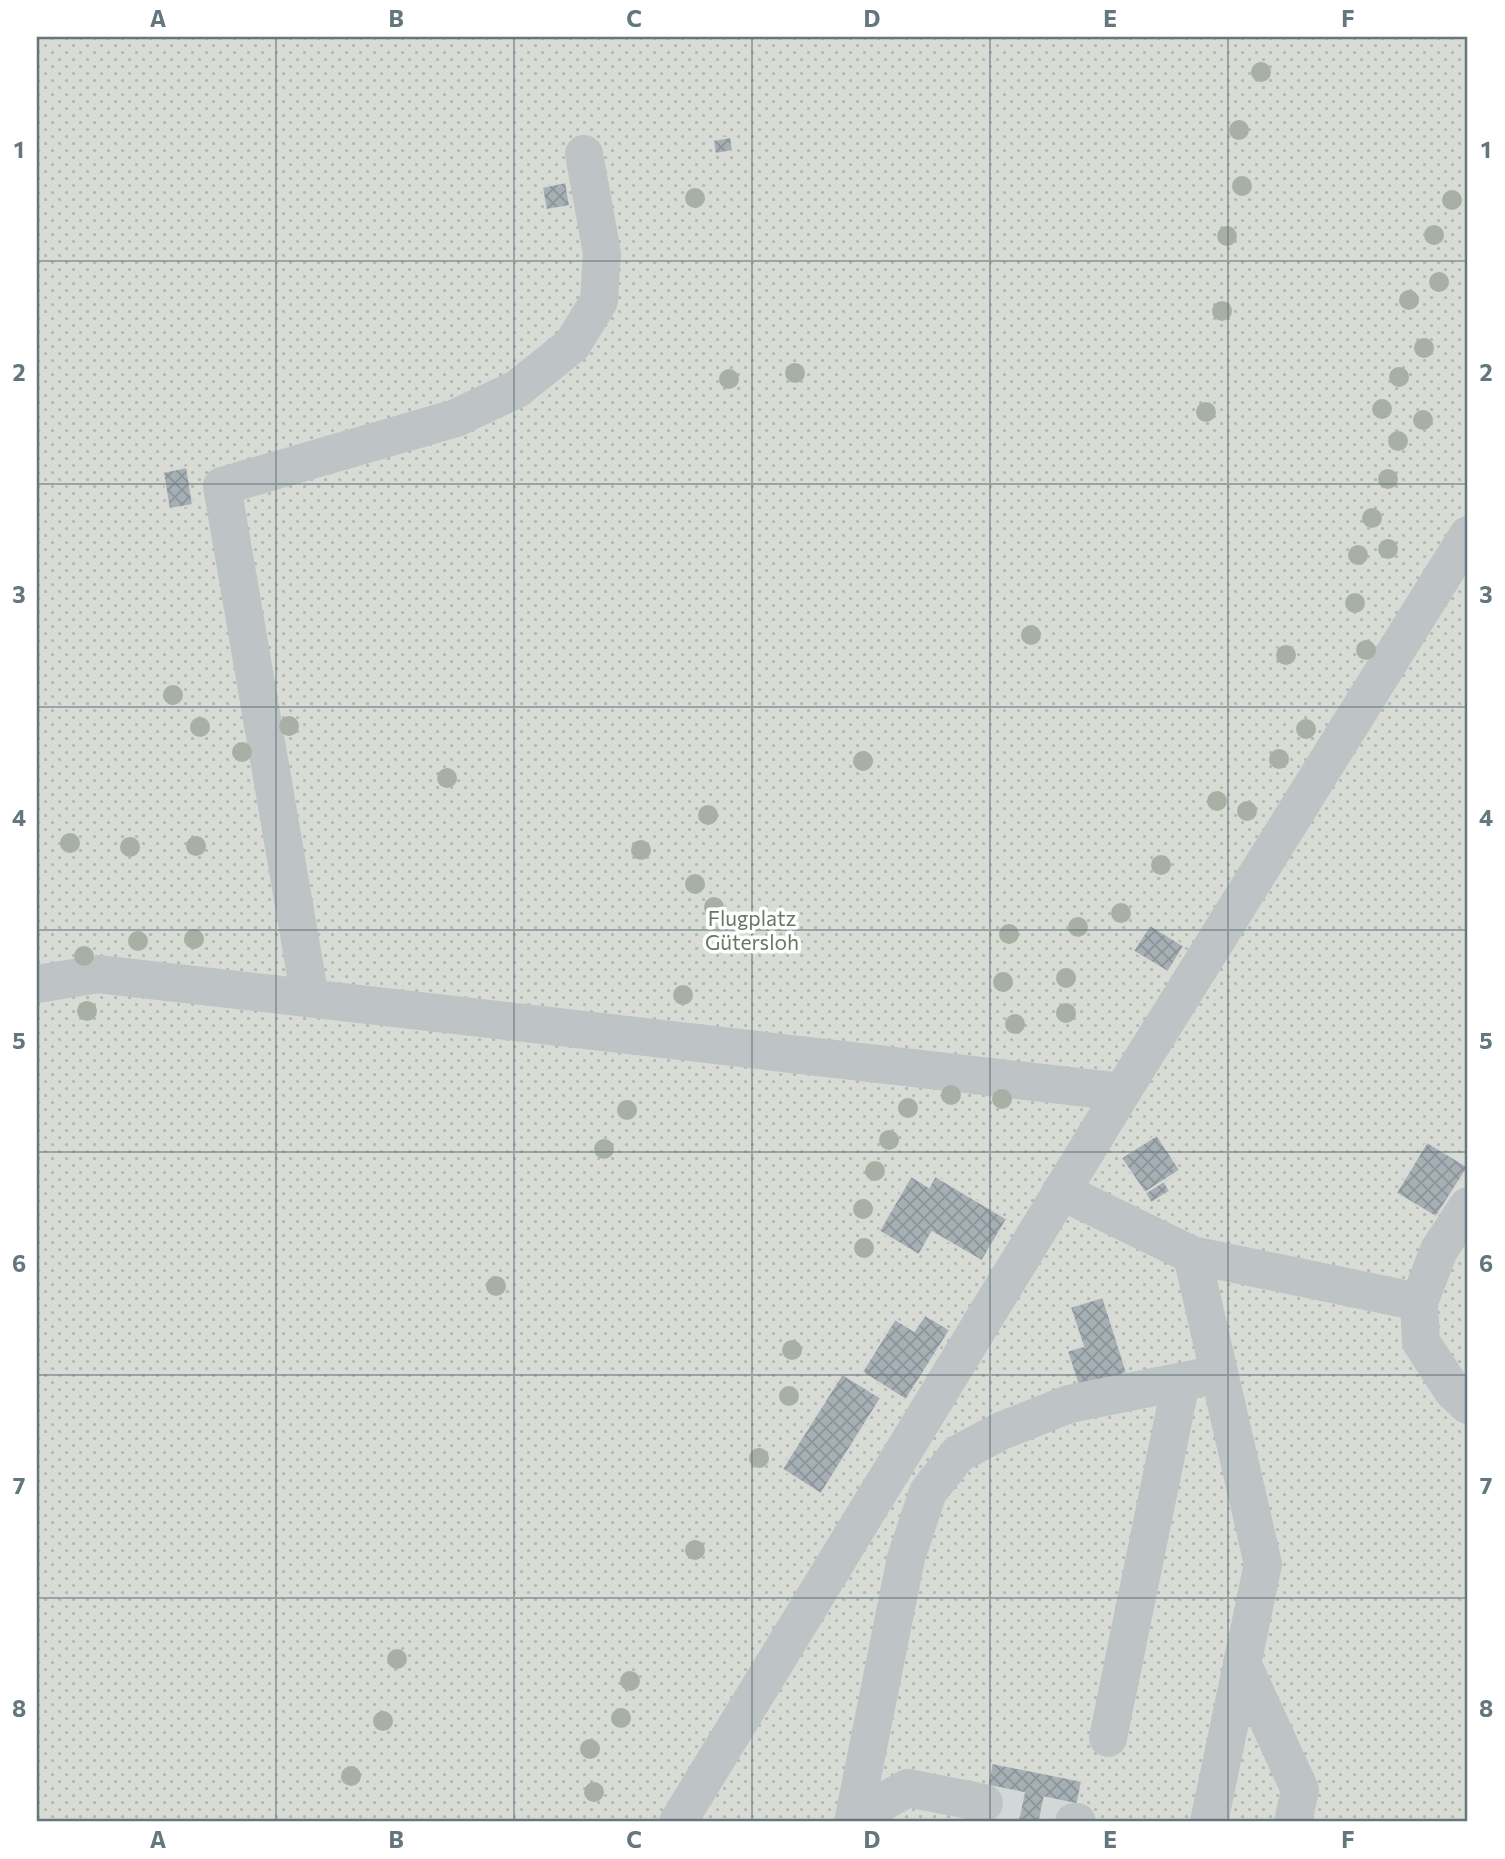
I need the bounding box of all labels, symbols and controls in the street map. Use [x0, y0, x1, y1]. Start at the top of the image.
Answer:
text: A [150, 4, 167, 32]
text: B [388, 4, 404, 32]
text: C [626, 4, 642, 32]
text: D [864, 4, 881, 32]
text: E [1103, 4, 1117, 32]
text: F [1341, 4, 1355, 32]
text: 1 [14, 135, 24, 163]
text: 1 [1481, 135, 1491, 163]
text: 2 [12, 358, 26, 386]
text: 2 [1479, 358, 1493, 386]
text: 3 [12, 580, 26, 608]
text: 3 [1479, 580, 1493, 608]
text: 4 [12, 803, 26, 831]
text: 4 [1479, 803, 1493, 831]
park label: Flugplatz Gütersloh [705, 905, 799, 954]
text: 5 [12, 1026, 26, 1054]
text: 5 [1479, 1026, 1493, 1054]
text: 6 [12, 1249, 26, 1277]
text: 6 [1479, 1249, 1493, 1277]
text: 7 [13, 1471, 25, 1499]
text: 7 [1480, 1471, 1492, 1499]
text: 8 [12, 1694, 26, 1722]
text: 8 [1479, 1694, 1493, 1722]
text: A [150, 1825, 167, 1853]
text: B [388, 1825, 404, 1853]
text: C [626, 1825, 642, 1853]
text: D [864, 1825, 881, 1853]
text: E [1103, 1825, 1117, 1853]
text: F [1341, 1825, 1355, 1853]

